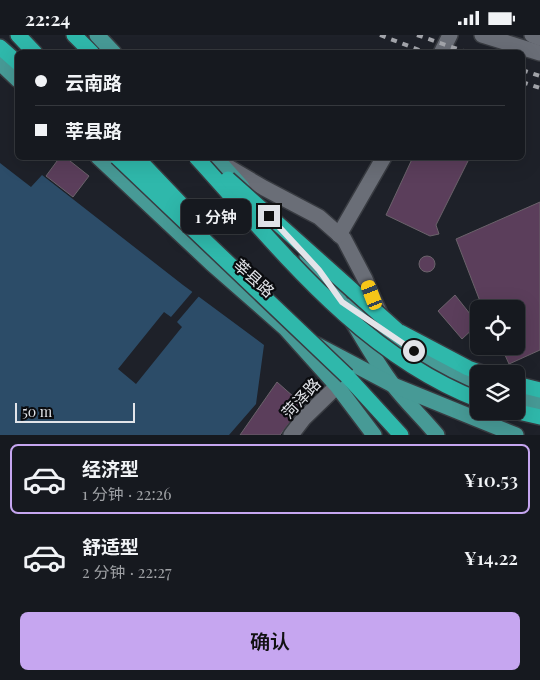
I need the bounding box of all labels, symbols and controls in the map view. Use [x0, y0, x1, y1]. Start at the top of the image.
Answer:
text: 22:24 [25, 5, 70, 31]
text: 云南路 [65, 69, 122, 95]
text: 莘县路 [65, 117, 122, 143]
callout: 1 分钟 [182, 199, 252, 233]
route end [258, 205, 280, 227]
text: 1 分钟 [195, 206, 237, 227]
street label: 莘县路 [229, 254, 279, 301]
car [359, 278, 384, 312]
map controls [470, 300, 525, 420]
button: locate [470, 300, 525, 355]
route start [403, 340, 425, 362]
button: layers [470, 365, 525, 420]
street label: 菏泽路 [277, 373, 325, 422]
scale bar [15, 400, 135, 423]
text: 50 m [22, 402, 52, 421]
text: 经济型 [82, 455, 139, 481]
icon: car [22, 457, 67, 502]
text: ¥10.53 [464, 466, 518, 492]
text: 1 分钟 · 22:26 [82, 483, 172, 504]
text: 舒适型 [82, 533, 139, 559]
icon: car [22, 535, 67, 580]
text: ¥14.22 [464, 544, 518, 570]
text: 2 分钟 · 22:27 [82, 561, 172, 582]
button: 确认 [20, 612, 520, 670]

